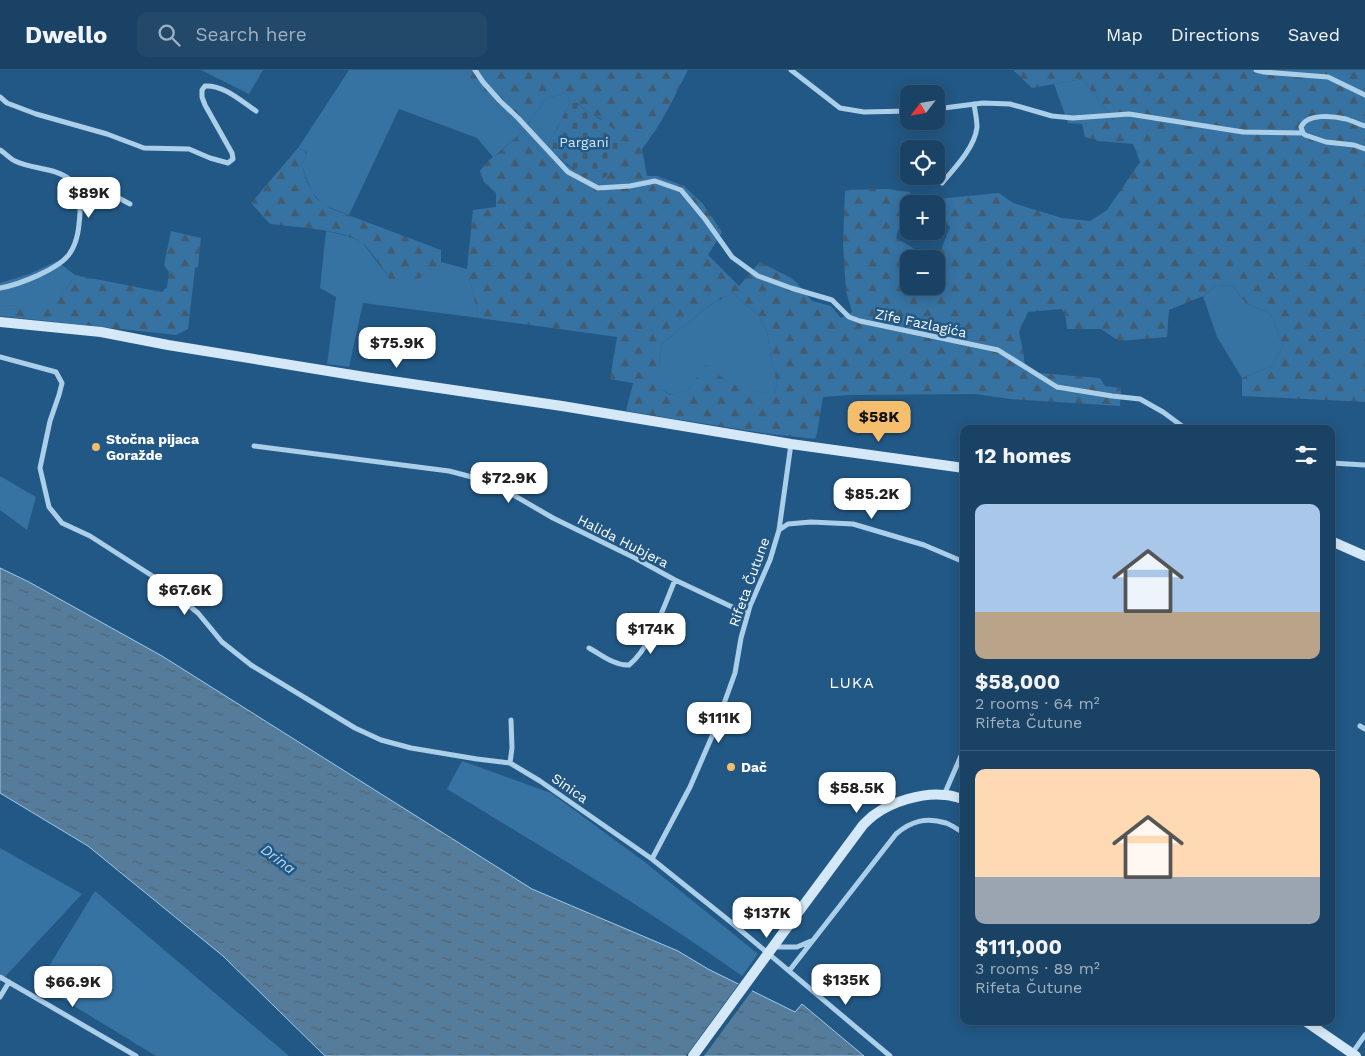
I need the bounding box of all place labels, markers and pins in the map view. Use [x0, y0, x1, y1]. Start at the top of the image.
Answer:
pin: $89K [59, 176, 119, 219]
pin: $75.9K [356, 326, 438, 369]
pin: $58K [849, 400, 909, 443]
place label: Stočna pijaca Goražde [106, 431, 200, 463]
marker: Stočna pijaca Goražde [90, 441, 102, 453]
pin: $72.9K [468, 462, 550, 504]
pin: $85.2K [831, 478, 913, 520]
pin: $67.6K [144, 574, 226, 616]
pin: $174K [616, 612, 686, 655]
pin: $111K [684, 702, 754, 744]
place label: Dač [741, 759, 767, 775]
marker: Dač [725, 761, 737, 773]
pin: $58.5K [816, 772, 898, 814]
pin: $137K [732, 896, 802, 939]
pin: $135K [811, 964, 881, 1006]
pin: $66.9K [32, 966, 114, 1008]

